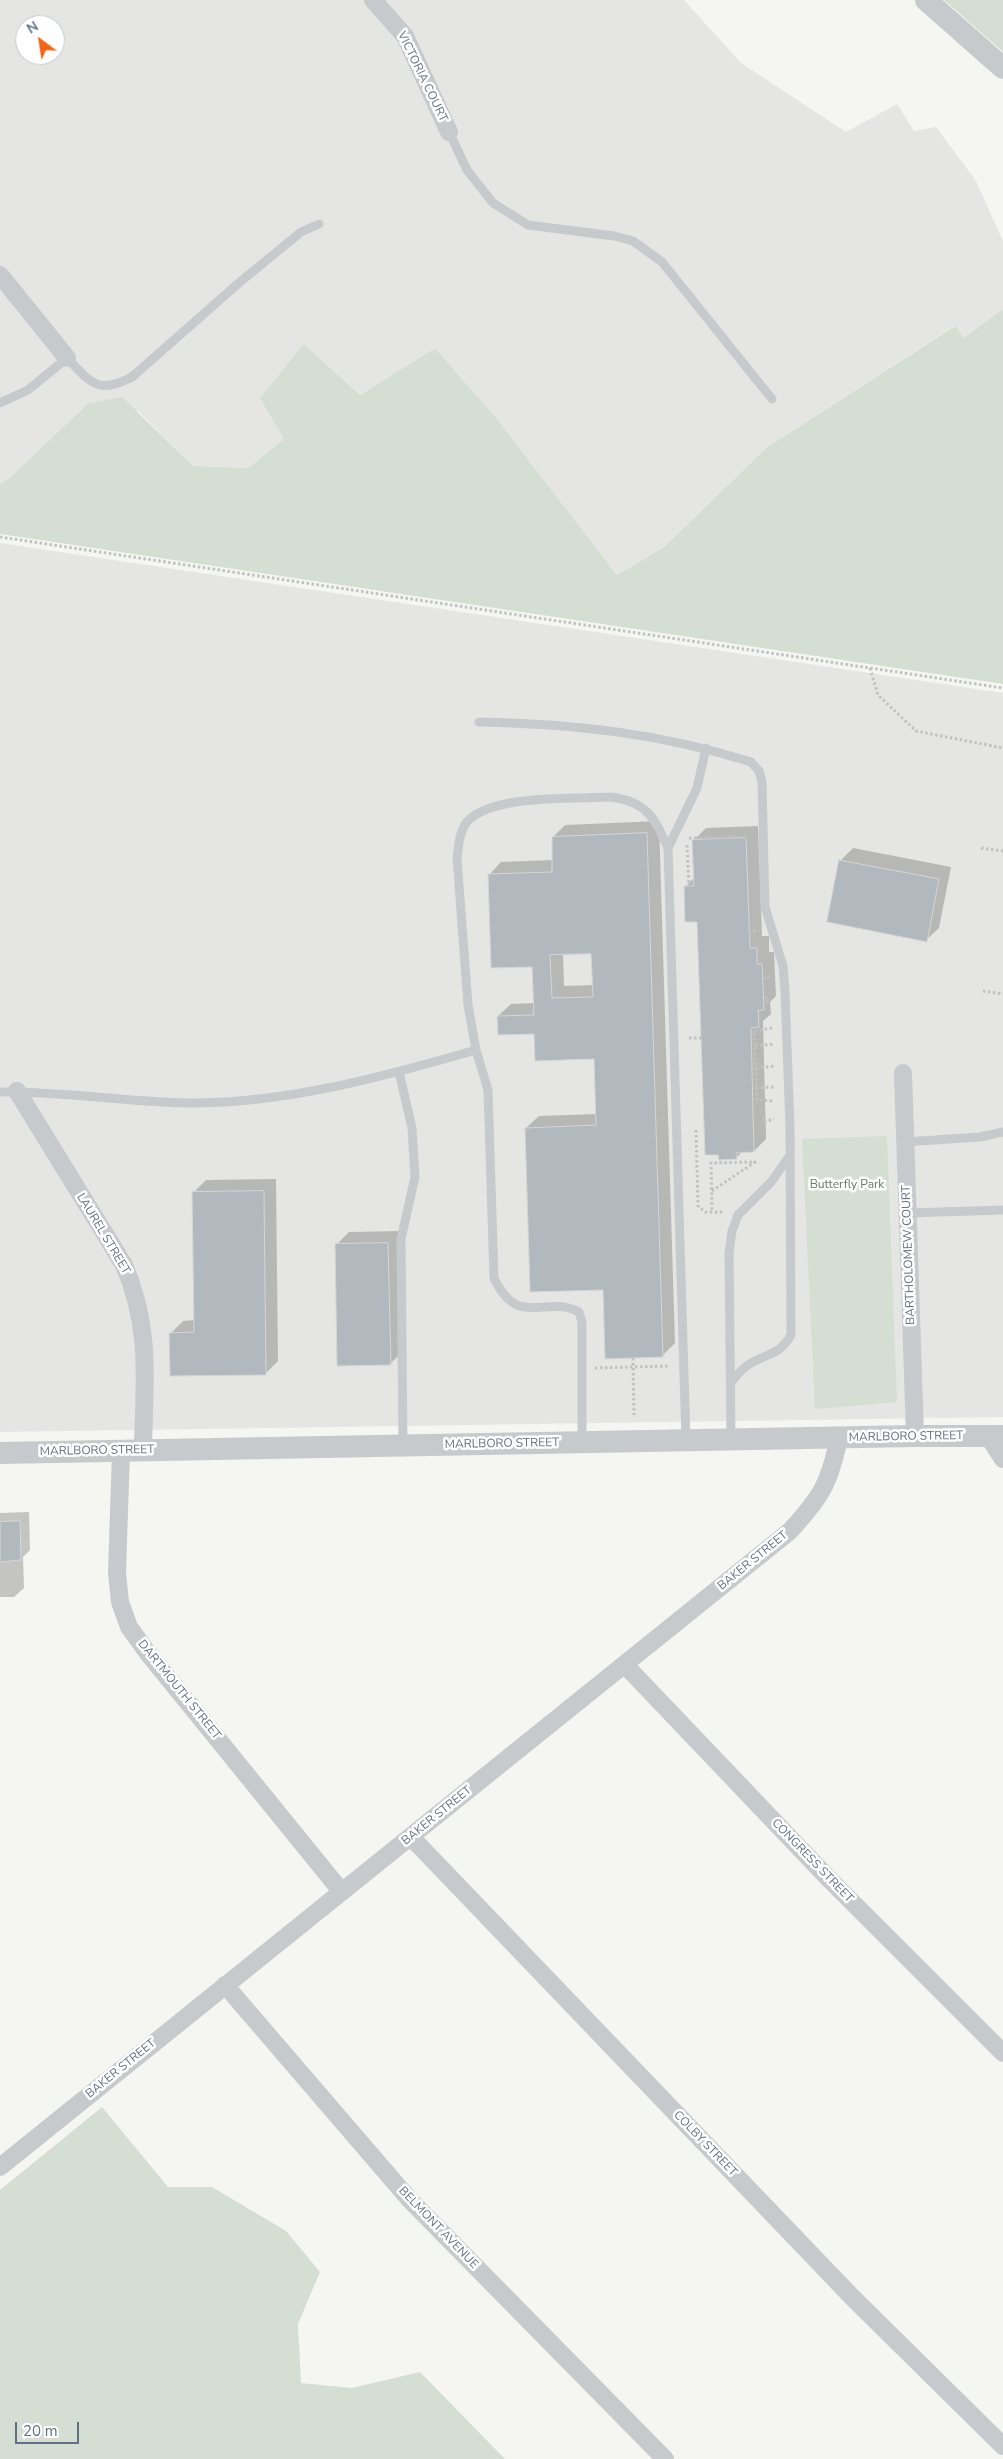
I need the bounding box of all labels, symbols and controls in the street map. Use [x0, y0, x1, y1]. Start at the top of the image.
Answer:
north arrow [15, 15, 65, 65]
text: N [23, 17, 42, 38]
street label: VICTORIA COURT [394, 29, 450, 125]
park label: Butterfly Park [810, 1178, 884, 1192]
street label: BARTHOLOMEW COURT [899, 1185, 919, 1325]
street label: LAUREL STREET [73, 1191, 133, 1277]
street label: MARLBORO STREET [849, 1429, 963, 1445]
street label: MARLBORO STREET [445, 1436, 559, 1452]
street label: MARLBORO STREET [40, 1443, 154, 1459]
street label: BAKER STREET [715, 1528, 791, 1594]
street label: DARTMOUTH STREET [134, 1637, 224, 1743]
street label: BAKER STREET [399, 1783, 475, 1849]
street label: CONGRESS STREET [768, 1816, 856, 1906]
street label: BAKER STREET [83, 2036, 159, 2102]
street label: COLBY STREET [670, 2108, 740, 2180]
street label: BELMONT AVENUE [395, 2184, 481, 2272]
scale bar [18, 2412, 81, 2444]
text: 20 m [23, 2421, 58, 2441]

